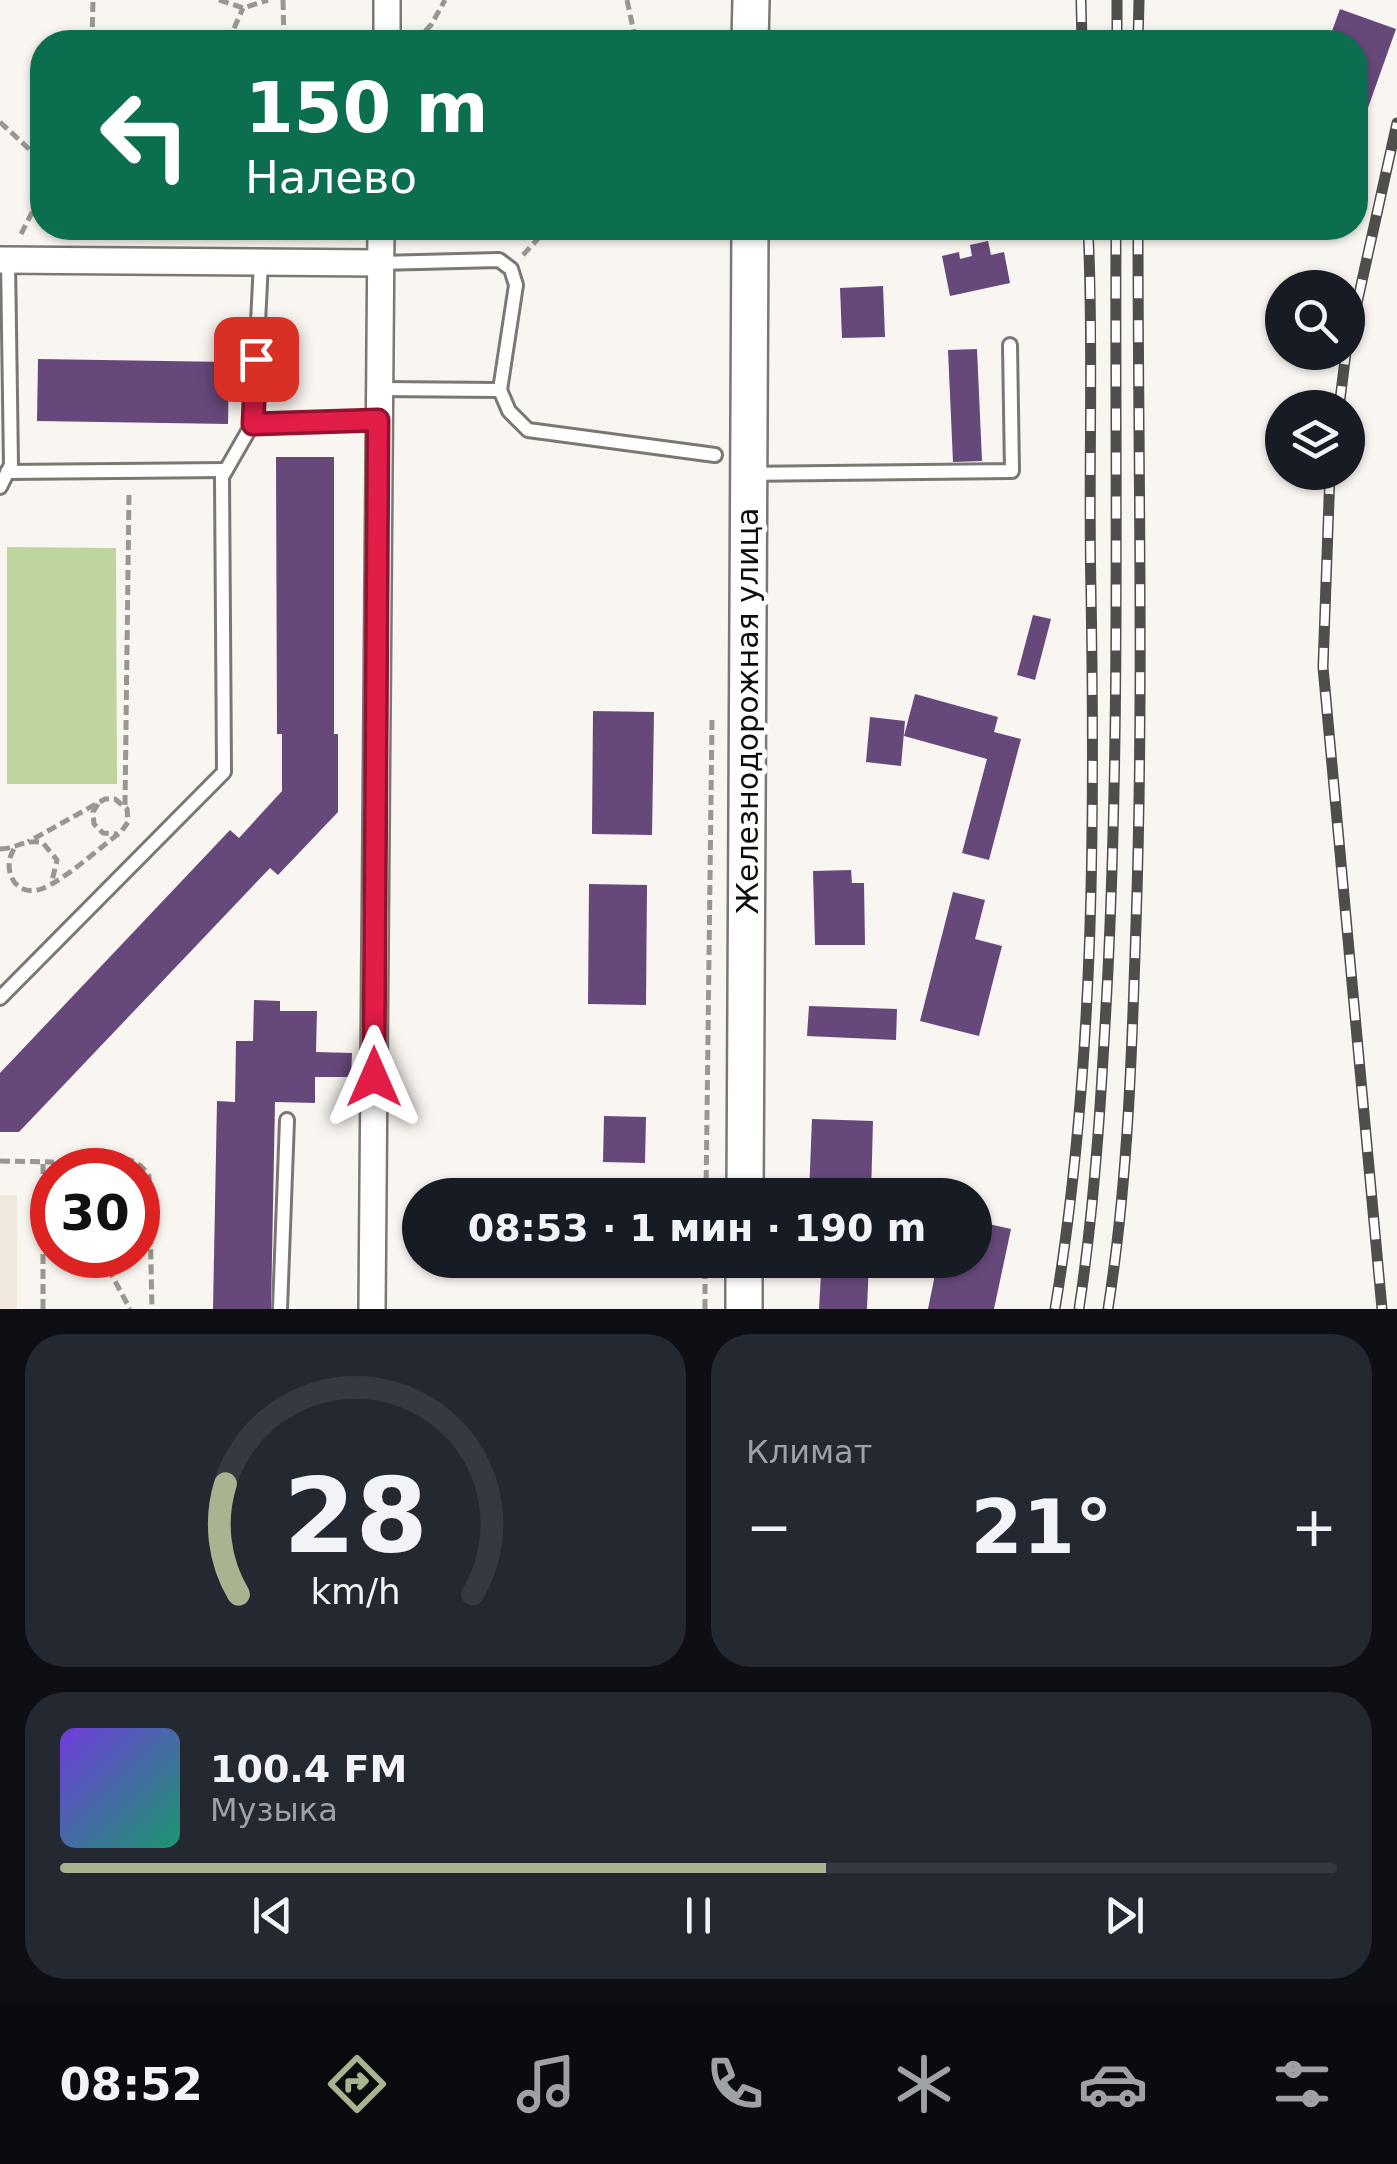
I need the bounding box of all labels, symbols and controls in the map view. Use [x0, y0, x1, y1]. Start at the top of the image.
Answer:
text: 150 m [245, 67, 488, 149]
icon: left [80, 70, 210, 200]
text: Налево [245, 151, 417, 204]
map controls [1265, 270, 1365, 490]
button: search [1265, 270, 1365, 370]
pin [214, 317, 299, 402]
icon: arrive [229, 332, 284, 387]
button: layers [1265, 390, 1365, 490]
street label: Железнодорожная улица [730, 508, 765, 914]
position arrow [322, 1025, 426, 1129]
speed limit sign: 30 [30, 1148, 160, 1278]
text: 08:53 · 1 мин · 190 m [468, 1206, 926, 1250]
text: Климат [746, 1433, 872, 1471]
text: 28 [283, 1455, 428, 1577]
text: 21° [971, 1483, 1112, 1571]
text: − [746, 1495, 792, 1559]
text: + [1291, 1495, 1337, 1559]
text: km/h [310, 1571, 401, 1612]
text: 100.4 FM [210, 1747, 407, 1791]
text: Музыка [210, 1791, 338, 1829]
icon: previous [245, 1888, 300, 1943]
icon: pause [671, 1888, 726, 1943]
icon: next [1097, 1888, 1152, 1943]
icon: directions [322, 2049, 392, 2119]
icon: music [511, 2049, 581, 2119]
icon: phone [700, 2049, 770, 2119]
icon: climate [889, 2049, 959, 2119]
icon: car [1078, 2049, 1148, 2119]
icon: filters [1267, 2049, 1337, 2119]
text: 08:52 [60, 2058, 203, 2111]

